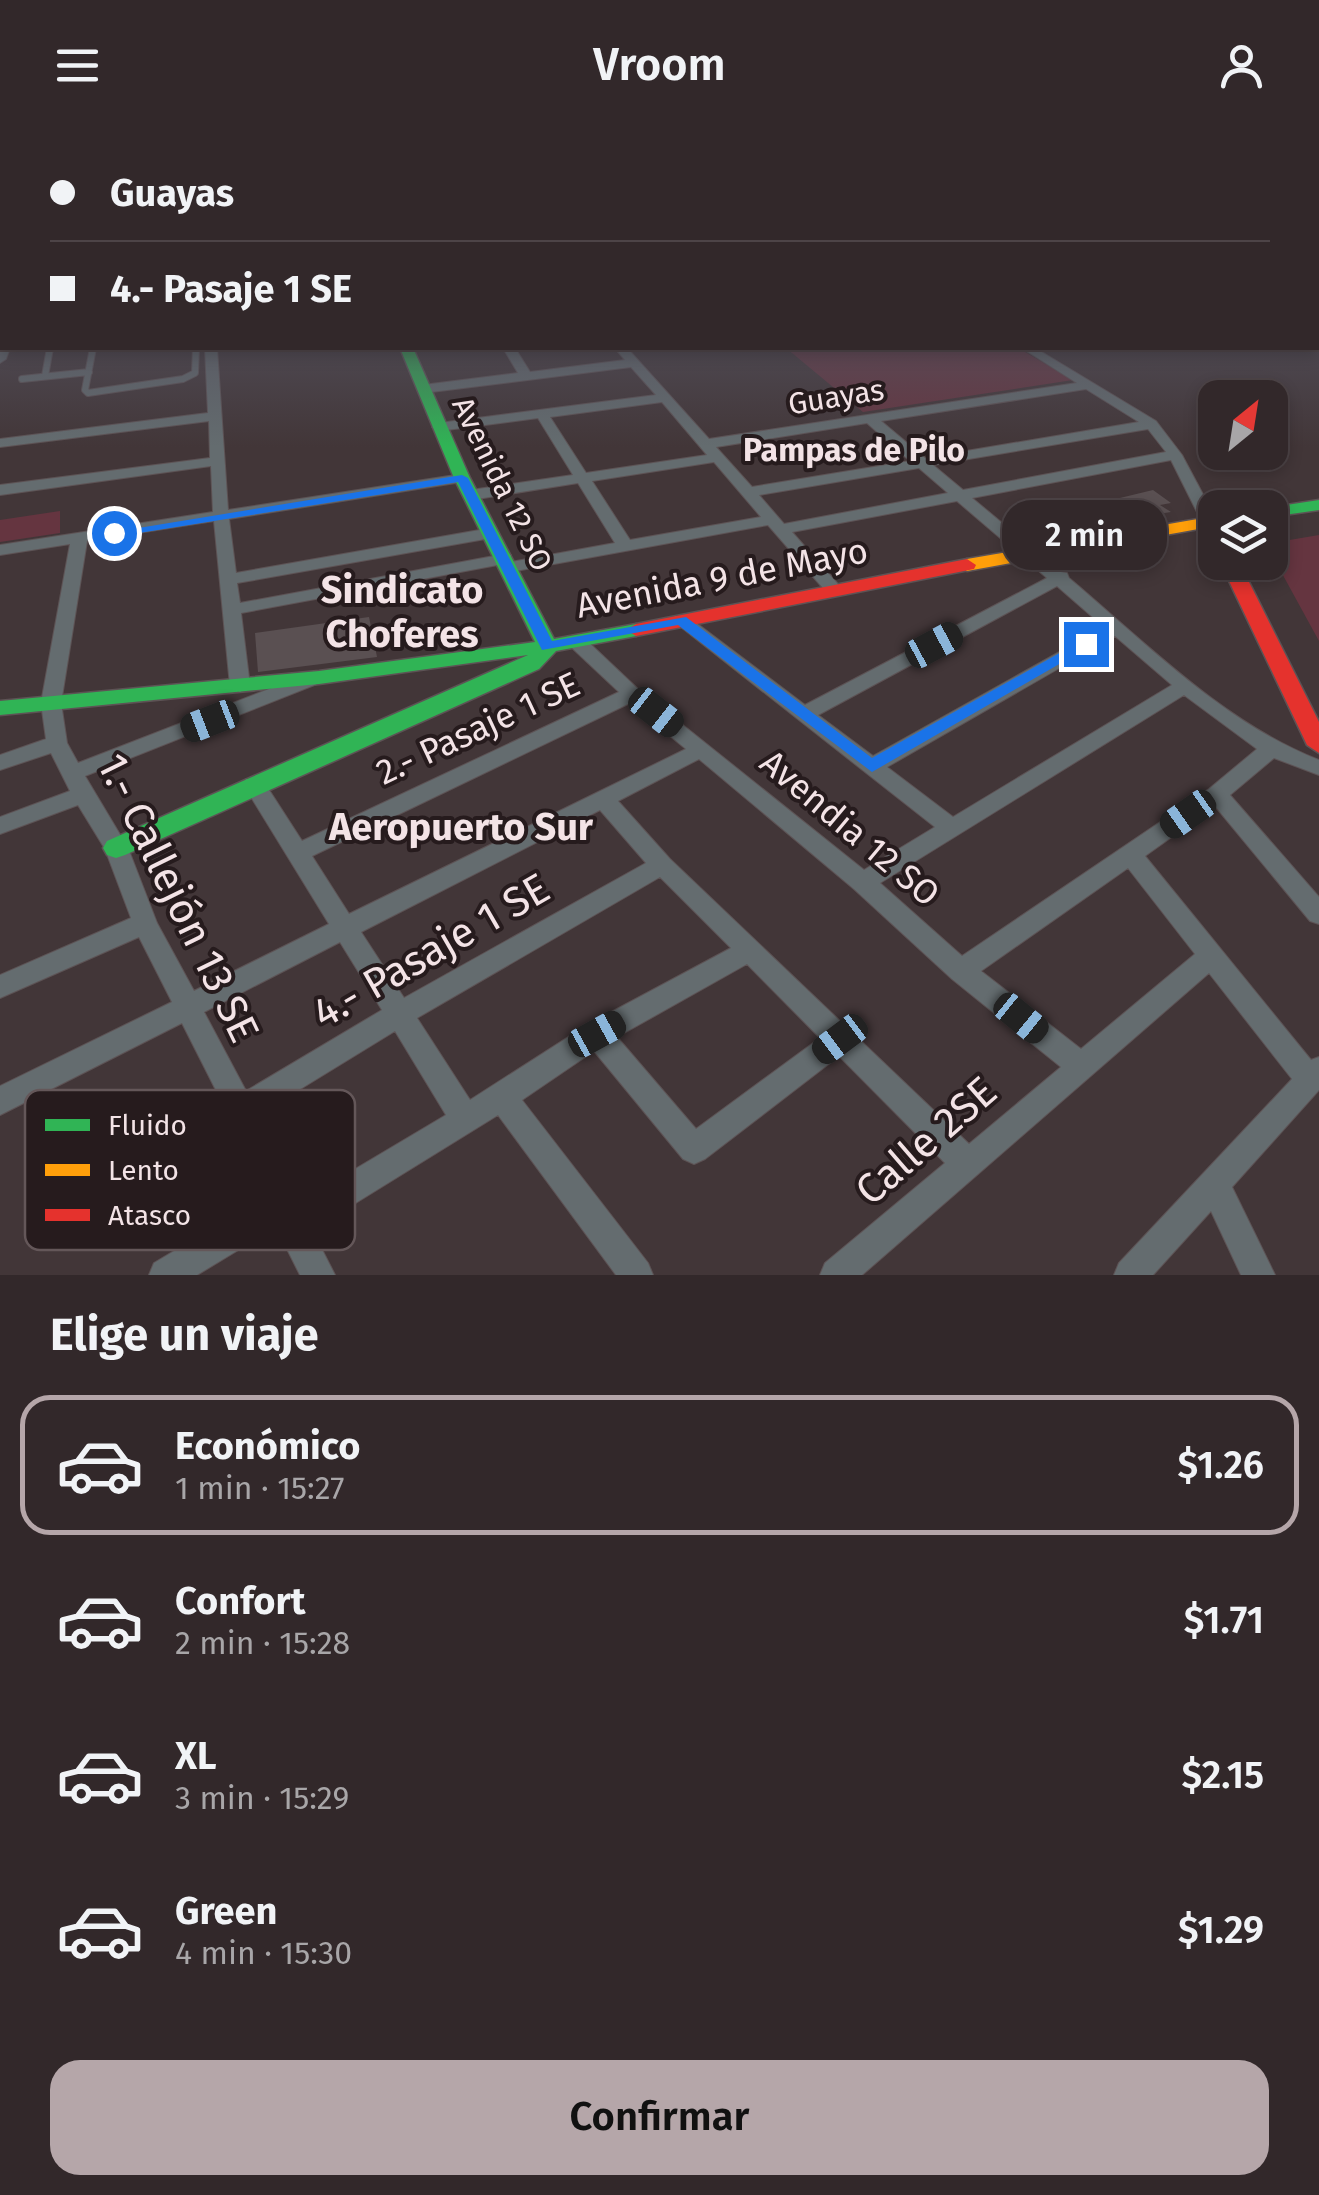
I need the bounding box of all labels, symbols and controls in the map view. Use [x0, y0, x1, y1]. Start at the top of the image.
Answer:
icon: menu [50, 38, 105, 93]
text: Vroom [593, 38, 726, 92]
icon: person [1214, 38, 1269, 93]
text: Guayas [110, 170, 234, 216]
text: 4.- Pasaje 1 SE [110, 266, 352, 312]
street label: Guayas [785, 372, 887, 422]
north arrow [1198, 380, 1288, 470]
map controls [1198, 380, 1288, 580]
street label: Avenida 12 SO [444, 391, 560, 577]
district label: Pampas de Pilo [743, 431, 965, 469]
button: layers [1198, 490, 1288, 580]
callout: 2 min [1004, 499, 1168, 569]
route start [92, 511, 137, 556]
text: 2 min [1045, 516, 1124, 554]
street label: Avenida 9 de Mayo [573, 529, 871, 627]
district label: Sindicato Choferes [321, 567, 483, 657]
car [900, 618, 968, 672]
route end [1064, 622, 1109, 667]
street label: 2.- Pasaje 1 SE [370, 663, 586, 793]
car [623, 682, 689, 742]
car [177, 696, 243, 746]
street label: Avendia 12 SO [752, 741, 948, 915]
street label: 1.- Callejón 13 SE [87, 746, 269, 1050]
car [1155, 785, 1221, 843]
district label: Aeropuerto Sur [328, 804, 594, 850]
street label: 4.- Pasaje 1 SE [304, 863, 558, 1039]
car [988, 987, 1054, 1049]
car [563, 1006, 631, 1062]
car [807, 1009, 873, 1069]
street label: Calle 2SE [845, 1066, 1007, 1216]
legend [25, 1090, 355, 1250]
text: Fluido [108, 1109, 187, 1142]
text: Lento [108, 1154, 179, 1187]
text: Atasco [108, 1199, 191, 1232]
text: Elige un viaje [50, 1308, 318, 1362]
icon: car [55, 1420, 145, 1510]
text: Económico [175, 1423, 360, 1469]
text: $1.26 [1178, 1442, 1264, 1488]
text: 1 min · 15:27 [175, 1469, 344, 1507]
icon: car [55, 1575, 145, 1665]
text: Confort [175, 1578, 305, 1624]
text: $1.71 [1184, 1597, 1264, 1643]
text: 2 min · 15:28 [175, 1624, 350, 1662]
icon: car [55, 1730, 145, 1820]
text: XL [175, 1733, 217, 1779]
text: $2.15 [1182, 1752, 1264, 1798]
text: 3 min · 15:29 [175, 1779, 349, 1817]
icon: car [55, 1885, 145, 1975]
text: Green [175, 1888, 278, 1934]
text: $1.29 [1178, 1907, 1264, 1953]
text: 4 min · 15:30 [175, 1934, 352, 1972]
button: Confirmar [50, 2060, 1269, 2175]

